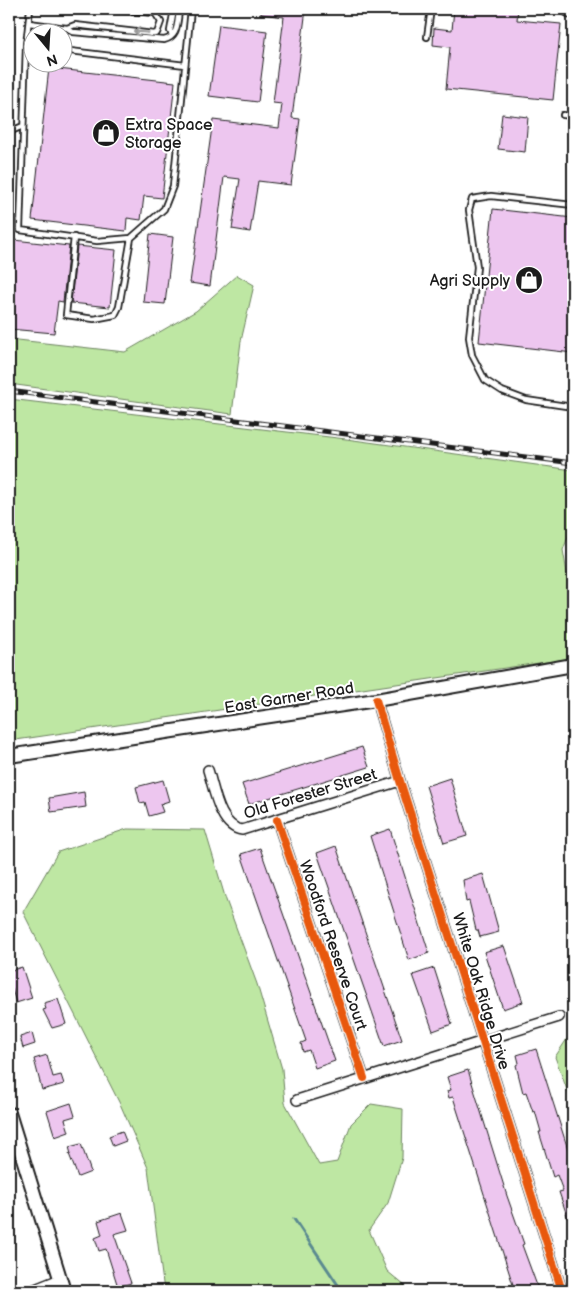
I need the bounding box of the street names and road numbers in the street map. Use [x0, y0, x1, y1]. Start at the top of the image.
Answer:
street label: East Garner Road [223, 679, 355, 718]
street label: Old Forester Street [242, 765, 379, 824]
street label: Woodford Reserve Court [294, 858, 371, 1033]
street label: White Oak Ridge Drive [448, 911, 514, 1073]

